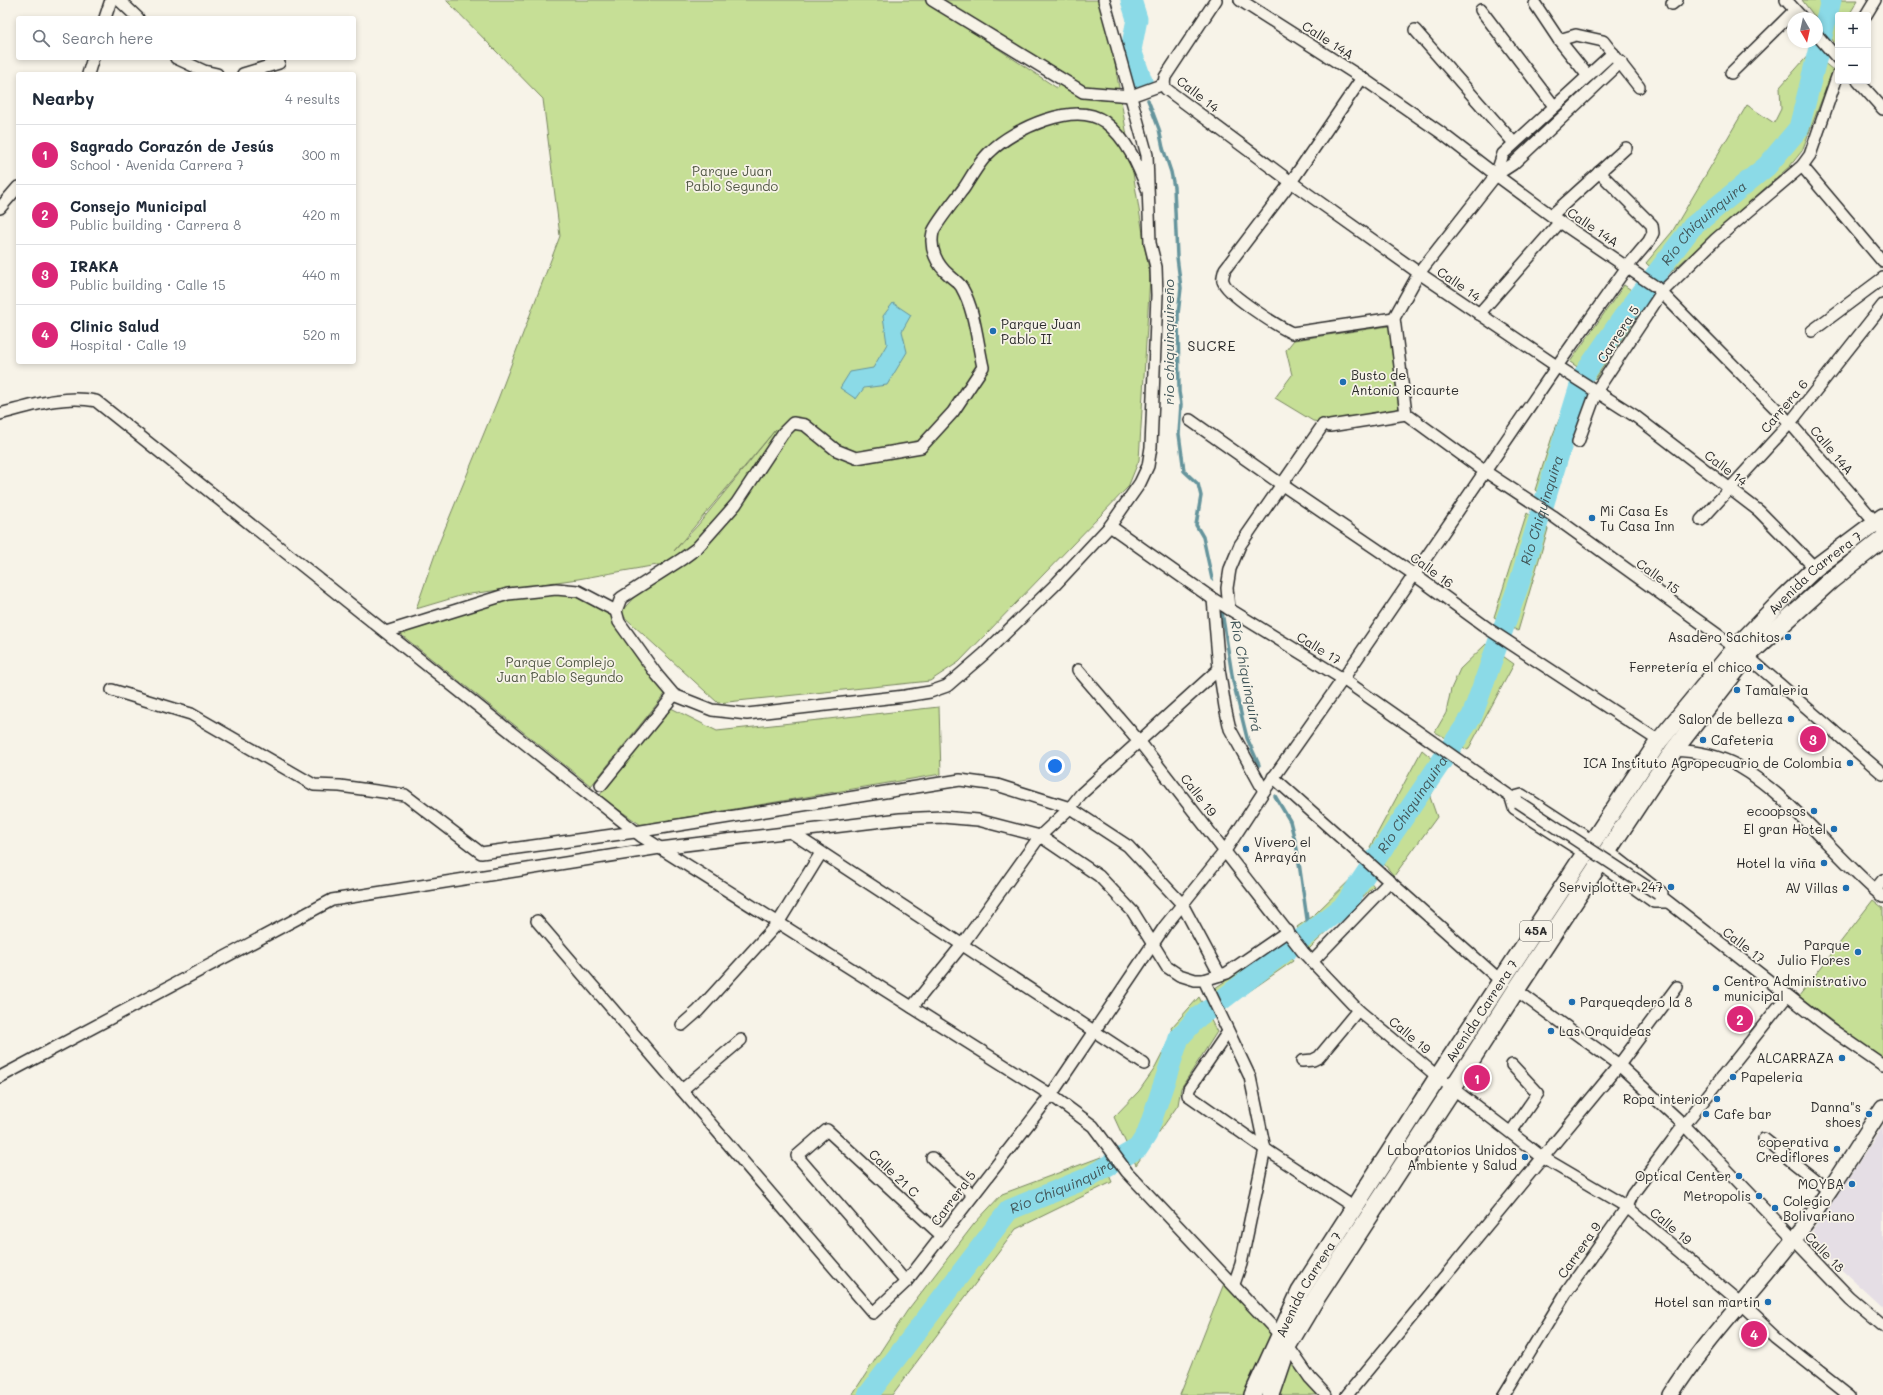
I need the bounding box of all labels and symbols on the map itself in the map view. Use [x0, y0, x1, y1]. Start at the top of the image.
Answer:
north arrow [1787, 12, 1823, 48]
street label: Calle 14A [1299, 17, 1357, 63]
street label: Calle 14 [1174, 72, 1223, 116]
park label: Parque Juan Pablo Segundo [686, 162, 779, 194]
water label: Río Chiquinquira [1656, 176, 1750, 269]
street label: Calle 14A [1564, 203, 1622, 250]
street label: Calle 14 [1434, 262, 1485, 305]
water label: rio chiquinquireño [1159, 279, 1178, 405]
street label: Carrera 5 [1593, 302, 1642, 366]
place label: Parque Juan Pablo II [1001, 315, 1081, 347]
marker: Parque Juan Pablo II [988, 326, 998, 336]
district label: SUCRE [1187, 336, 1237, 355]
place label: Busto de Antonio Ricaurte [1351, 366, 1459, 398]
street label: Carrera 6 [1756, 375, 1811, 436]
marker: Busto de Antonio Ricaurte [1338, 377, 1348, 387]
street label: Calle 14A [1807, 422, 1858, 478]
street label: Calle 14 [1701, 446, 1751, 490]
water label: Río Chiquinquira [1515, 453, 1567, 567]
place label: Mi Casa Es Tu Casa Inn [1600, 502, 1675, 534]
marker: Mi Casa Es Tu Casa Inn [1587, 513, 1597, 523]
street label: Avenida Carrera 7 [1764, 527, 1865, 618]
street label: Calle 16 [1407, 548, 1458, 591]
street label: Calle 15 [1633, 554, 1683, 597]
water label: Río Chiquinquirá [1226, 618, 1267, 734]
street label: Calle 17 [1294, 627, 1345, 668]
place label: Asadero Sachitos [1668, 628, 1780, 645]
marker: Asadero Sachitos [1783, 632, 1793, 642]
park label: Parque Complejo Juan Pablo Segundo [497, 653, 623, 685]
place label: Ferretería el chico [1629, 658, 1752, 675]
marker: Ferretería el chico [1755, 662, 1765, 672]
place label: Tamaleria [1745, 681, 1809, 698]
marker: Tamaleria [1732, 685, 1742, 695]
place label: Salon de belleza [1679, 710, 1783, 727]
marker: Salon de belleza [1786, 714, 1796, 724]
pin: 3 [1800, 724, 1826, 754]
place label: Cafeteria [1711, 731, 1774, 748]
marker: Cafeteria [1698, 735, 1708, 745]
water label: Río Chiquinquira [1372, 752, 1452, 857]
place label: ICA Instituto Agropecuario de Colombia [1583, 754, 1842, 771]
your location [1045, 756, 1065, 776]
marker: ICA Instituto Agropecuario de Colombia [1845, 758, 1855, 768]
street label: Calle 19 [1177, 770, 1222, 820]
place label: ecoopsos [1747, 802, 1806, 819]
marker: ecoopsos [1809, 806, 1819, 816]
place label: El gran Hotel [1744, 820, 1826, 837]
marker: El gran Hotel [1829, 824, 1839, 834]
place label: Vivero el Arrayán [1254, 833, 1311, 865]
marker: Vivero el Arrayán [1241, 844, 1251, 854]
place label: Hotel la viña [1736, 854, 1816, 871]
marker: Hotel la viña [1819, 858, 1829, 868]
place label: Serviplotter 247 [1559, 878, 1663, 895]
place label: AV Villas [1785, 879, 1838, 896]
marker: Serviplotter 247 [1666, 882, 1676, 892]
marker: AV Villas [1841, 883, 1851, 893]
road number: 45A [1520, 921, 1552, 941]
street label: Calle 17 [1720, 923, 1769, 966]
place label: Parque Julio Flores [1778, 936, 1850, 968]
marker: Parque Julio Flores [1853, 947, 1863, 957]
street label: Avenida Carrera 7 [1441, 956, 1521, 1065]
place label: Centro Administrativo municipal [1724, 972, 1867, 1004]
marker: Centro Administrativo municipal [1711, 983, 1721, 993]
place label: Parqueqdero la 8 [1580, 993, 1693, 1010]
marker: Parqueqdero la 8 [1567, 997, 1577, 1007]
pin: 2 [1727, 1004, 1753, 1034]
street label: Calle 19 [1386, 1012, 1435, 1057]
place label: Las Orquideas [1559, 1022, 1651, 1039]
marker: Las Orquideas [1546, 1026, 1556, 1036]
place label: ALCARRAZA [1756, 1049, 1834, 1066]
marker: ALCARRAZA [1837, 1053, 1847, 1063]
pin: 1 [1464, 1063, 1490, 1093]
place label: Papeleria [1741, 1068, 1803, 1085]
marker: Papeleria [1728, 1072, 1738, 1082]
place label: Ropa interior [1623, 1090, 1709, 1107]
marker: Ropa interior [1712, 1094, 1722, 1104]
place label: Danna"s shoes [1811, 1098, 1861, 1130]
place label: Cafe bar [1714, 1105, 1772, 1122]
marker: Cafe bar [1701, 1109, 1711, 1119]
marker: Danna"s shoes [1864, 1109, 1874, 1119]
place label: coperativa Crediflores [1756, 1133, 1829, 1165]
place label: Laboratorios Unidos Ambiente y Salud [1387, 1141, 1517, 1173]
marker: coperativa Crediflores [1832, 1144, 1842, 1154]
street label: Calle 21 C [866, 1145, 923, 1200]
marker: Laboratorios Unidos Ambiente y Salud [1520, 1152, 1530, 1162]
water label: Río Chiquinquira [1007, 1154, 1118, 1218]
street label: Carrera 5 [926, 1167, 979, 1229]
place label: Optical Center [1635, 1167, 1731, 1184]
marker: Optical Center [1734, 1171, 1744, 1181]
place label: MOYBA [1798, 1175, 1844, 1192]
marker: MOYBA [1847, 1179, 1857, 1189]
place label: Metropolis [1683, 1187, 1751, 1204]
marker: Metropolis [1754, 1191, 1764, 1201]
place label: Colegio Bolivariano [1783, 1192, 1855, 1224]
street label: Calle 19 [1647, 1203, 1696, 1248]
marker: Colegio Bolivariano [1770, 1203, 1780, 1213]
street label: Carrera 9 [1553, 1218, 1604, 1281]
street label: Avenida Carrera 7 [1272, 1228, 1345, 1340]
street label: Calle 18 [1802, 1228, 1849, 1276]
place label: Hotel san martin [1654, 1293, 1760, 1310]
marker: Hotel san martin [1763, 1297, 1773, 1307]
pin: 4 [1741, 1319, 1767, 1349]

